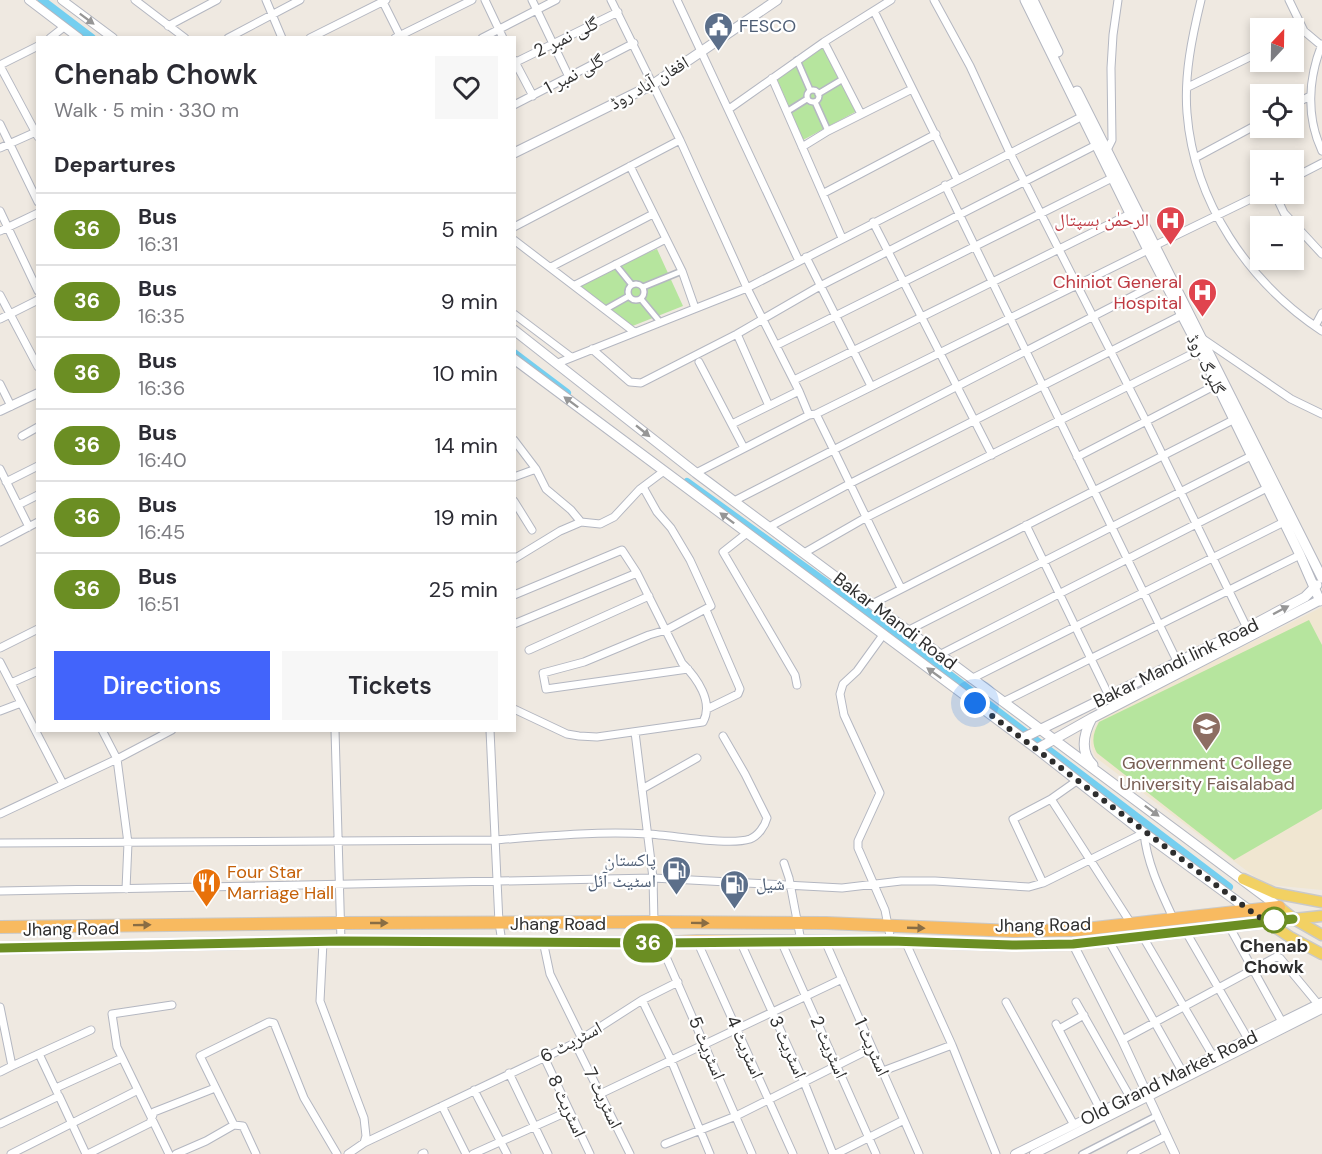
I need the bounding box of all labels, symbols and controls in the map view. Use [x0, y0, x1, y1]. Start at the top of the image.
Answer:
public building icon: FESCO [702, 10, 734, 52]
street label: گلی نمبر 2 [530, 11, 603, 63]
one-way arrow [80, 12, 95, 24]
place label: FESCO [739, 14, 796, 38]
north arrow [1250, 18, 1304, 72]
map controls [1250, 18, 1304, 270]
street label: گلی نمبر 1 [540, 48, 609, 100]
street label: افغان آباد روڈ [605, 51, 693, 115]
text: Chenab Chowk [54, 56, 258, 93]
button: heart [435, 56, 498, 119]
button: locate [1250, 84, 1304, 138]
text: Walk · 5 min · 330 m [54, 97, 239, 123]
text: Departures [54, 150, 176, 179]
button: + [1250, 150, 1304, 204]
text: Bus [138, 202, 177, 231]
hospital icon: الرحمٰن ہسپتال [1154, 204, 1186, 246]
place label: الرحمٰن ہسپتال [1054, 208, 1149, 232]
text: 36 [74, 215, 100, 243]
text: 5 min [441, 215, 498, 244]
button: − [1250, 216, 1304, 270]
text: 16:31 [138, 231, 179, 257]
place label: Chiniot General Hospital [1053, 270, 1182, 315]
text: Bus [138, 274, 177, 303]
hospital icon: Chiniot General Hospital [1187, 276, 1219, 318]
text: 36 [74, 287, 100, 315]
text: 9 min [441, 287, 498, 316]
text: 16:35 [138, 303, 185, 329]
street label: گلبرگ روڈ [1181, 330, 1231, 399]
text: Bus [138, 346, 177, 375]
text: 36 [74, 359, 100, 387]
text: 10 min [433, 359, 498, 388]
text: 16:36 [138, 375, 185, 401]
one-way arrow [563, 395, 579, 408]
text: Bus [138, 418, 177, 447]
one-way arrow [635, 425, 651, 438]
text: 36 [74, 431, 100, 459]
text: 14 min [434, 431, 498, 460]
text: 16:40 [138, 447, 187, 473]
text: Bus [138, 490, 177, 519]
text: 36 [74, 503, 100, 531]
text: 19 min [434, 503, 498, 532]
one-way arrow [720, 512, 736, 524]
text: 16:45 [138, 519, 185, 545]
text: Bus [138, 562, 177, 591]
street label: Bakar Mandi Road [828, 567, 962, 675]
text: 36 [74, 575, 100, 603]
text: 25 min [429, 575, 498, 604]
text: 16:51 [138, 591, 179, 617]
one-way arrow [1273, 605, 1290, 615]
street label: Bakar Mandi link Road [1089, 613, 1263, 713]
button: Directions [54, 651, 270, 720]
button: Tickets [282, 651, 498, 720]
one-way arrow [926, 667, 942, 679]
your location [960, 688, 990, 718]
school or university icon: Government College University Faisalabad [1191, 710, 1223, 752]
place label: Government College University Faisalabad [1119, 751, 1295, 796]
one-way arrow [1144, 805, 1160, 818]
place label: پاکستان اسٹیٹ آئل [588, 848, 656, 893]
fuel station icon: پاکستان اسٹیٹ آئل [661, 854, 693, 896]
place label: Four Star Marriage Hall [227, 860, 334, 905]
restaurant icon: Four Star Marriage Hall [190, 866, 222, 908]
fuel station icon: شیل [719, 868, 751, 910]
place label: شیل [756, 872, 785, 896]
marker: Chenab Chowk [1261, 907, 1287, 933]
street label: Jhang Road [510, 912, 606, 936]
street label: Jhang Road [995, 912, 1091, 938]
street label: Jhang Road [23, 916, 119, 942]
one-way arrow [370, 918, 389, 928]
one-way arrow [691, 918, 710, 927]
one-way arrow [133, 920, 152, 930]
one-way arrow [907, 923, 926, 932]
line badge: 36 [621, 924, 675, 962]
text: 36 [635, 929, 661, 957]
place label: Chenab Chowk [1240, 934, 1308, 979]
street label: اسٹریٹ 4 [721, 1012, 769, 1082]
street label: اسٹریٹ 3 [764, 1012, 812, 1082]
street label: اسٹریٹ 2 [805, 1012, 853, 1082]
street label: اسٹریٹ 5 [683, 1013, 731, 1083]
street label: اسٹریٹ 1 [849, 1014, 895, 1080]
street label: اسٹریٹ 6 [536, 1016, 606, 1068]
street label: Old Grand Market Road [1076, 1025, 1262, 1131]
street label: اسٹریٹ 7 [578, 1063, 628, 1133]
street label: اسٹریٹ 8 [542, 1071, 592, 1141]

